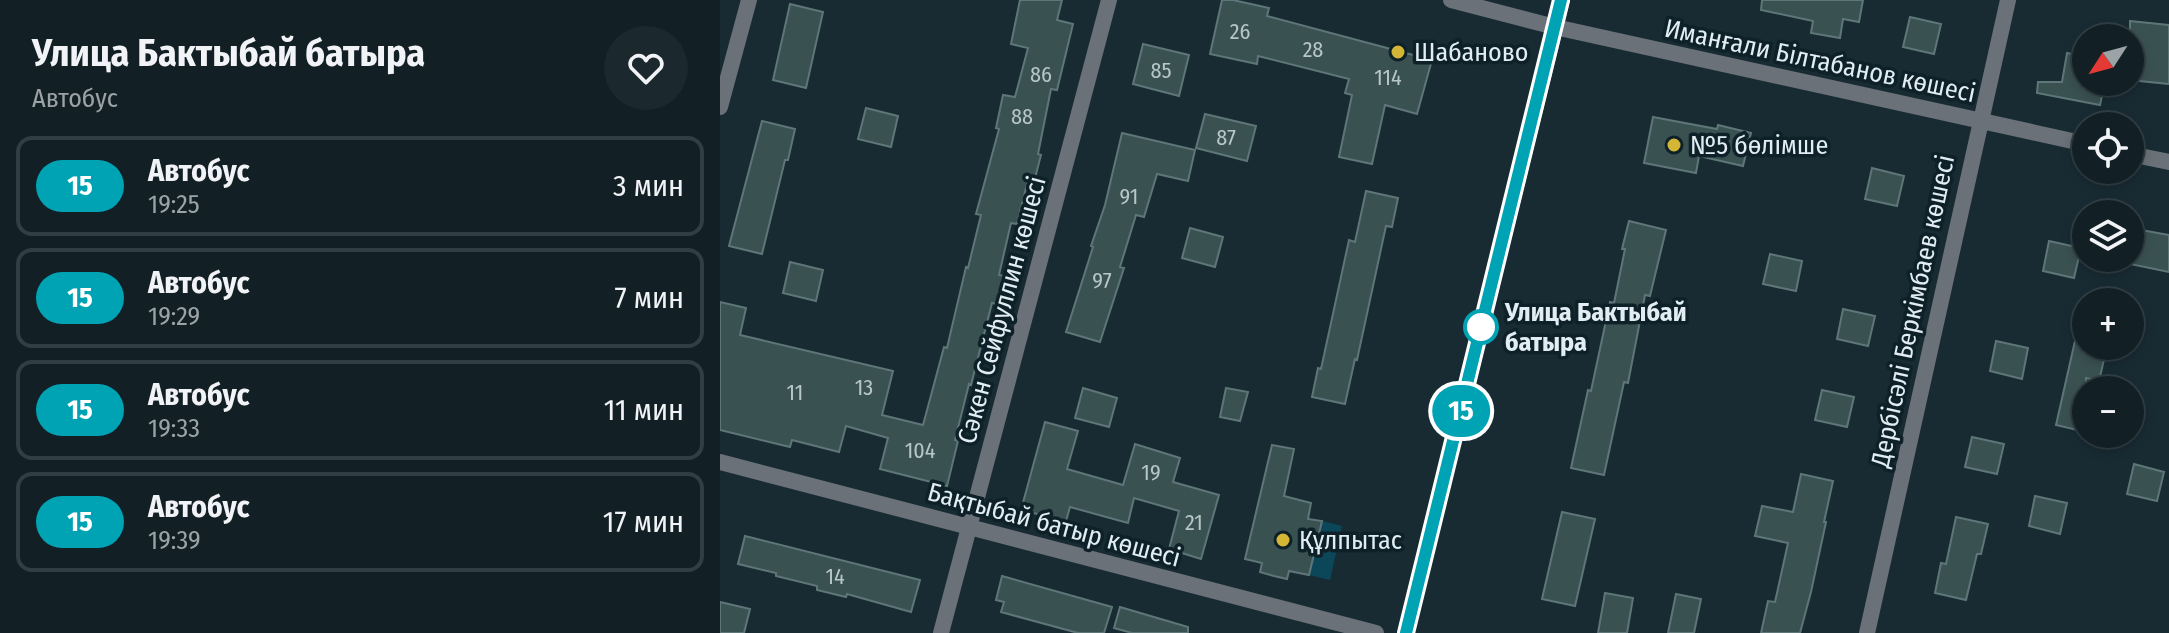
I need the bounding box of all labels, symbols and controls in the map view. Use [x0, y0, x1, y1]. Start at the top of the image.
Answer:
street label: Иманғали Білтабанов көшесі [1662, 13, 1978, 109]
house number: 26 [1230, 18, 1250, 45]
north arrow [2072, 24, 2144, 96]
map controls [2072, 24, 2144, 448]
button: heart [604, 26, 688, 110]
text: Улица Бактыбай батыра [32, 30, 425, 76]
house number: 28 [1303, 36, 1323, 63]
place label: Шабаново [1414, 37, 1528, 68]
marker: Шабаново [1389, 43, 1407, 61]
house number: 85 [1150, 57, 1172, 84]
house number: 86 [1030, 61, 1052, 88]
house number: 114 [1374, 64, 1402, 91]
text: Автобус [32, 83, 118, 114]
house number: 88 [1011, 103, 1033, 130]
button: locate [2072, 112, 2144, 184]
house number: 87 [1216, 124, 1236, 151]
place label: №5 бөлімше [1690, 130, 1828, 161]
marker: №5 бөлімше [1665, 136, 1683, 154]
street label: Дербісәлі Беркімбаев көшесі [1865, 152, 1961, 471]
text: Автобус [148, 153, 250, 189]
text: 3 мин [613, 168, 684, 204]
text: 15 [67, 169, 93, 202]
street label: Сәкен Сейфуллин көшесі [951, 173, 1053, 447]
house number: 91 [1120, 183, 1138, 210]
text: 19:25 [148, 189, 200, 220]
button: layers [2072, 200, 2144, 272]
text: Автобус [148, 265, 250, 301]
house number: 97 [1092, 267, 1112, 294]
text: 7 мин [614, 280, 684, 316]
text: 15 [67, 281, 93, 314]
button: + [2072, 288, 2144, 360]
place label: Улица Бактыбай батыра [1504, 297, 1687, 358]
text: 19:29 [148, 301, 200, 332]
marker: Улица Бактыбай батыра [1464, 310, 1498, 344]
house number: 13 [855, 374, 873, 401]
button: − [2072, 376, 2144, 448]
text: Автобус [148, 377, 250, 413]
house number: 11 [787, 379, 803, 406]
line badge: 15 [1425, 385, 1497, 437]
text: 11 мин [604, 392, 684, 428]
text: 15 [67, 393, 93, 426]
text: 15 [1448, 394, 1474, 427]
text: 19:33 [148, 413, 200, 444]
house number: 104 [905, 437, 936, 464]
house number: 19 [1141, 459, 1161, 486]
street label: Бақтыбай батыр көшесі [924, 476, 1184, 574]
text: Автобус [148, 489, 250, 525]
text: 17 мин [603, 504, 684, 540]
text: 15 [67, 505, 93, 538]
house number: 21 [1185, 509, 1203, 536]
text: 19:39 [148, 525, 201, 556]
place label: Құлпытас [1299, 525, 1402, 556]
marker: Құлпытас [1274, 531, 1292, 549]
house number: 14 [825, 563, 845, 590]

